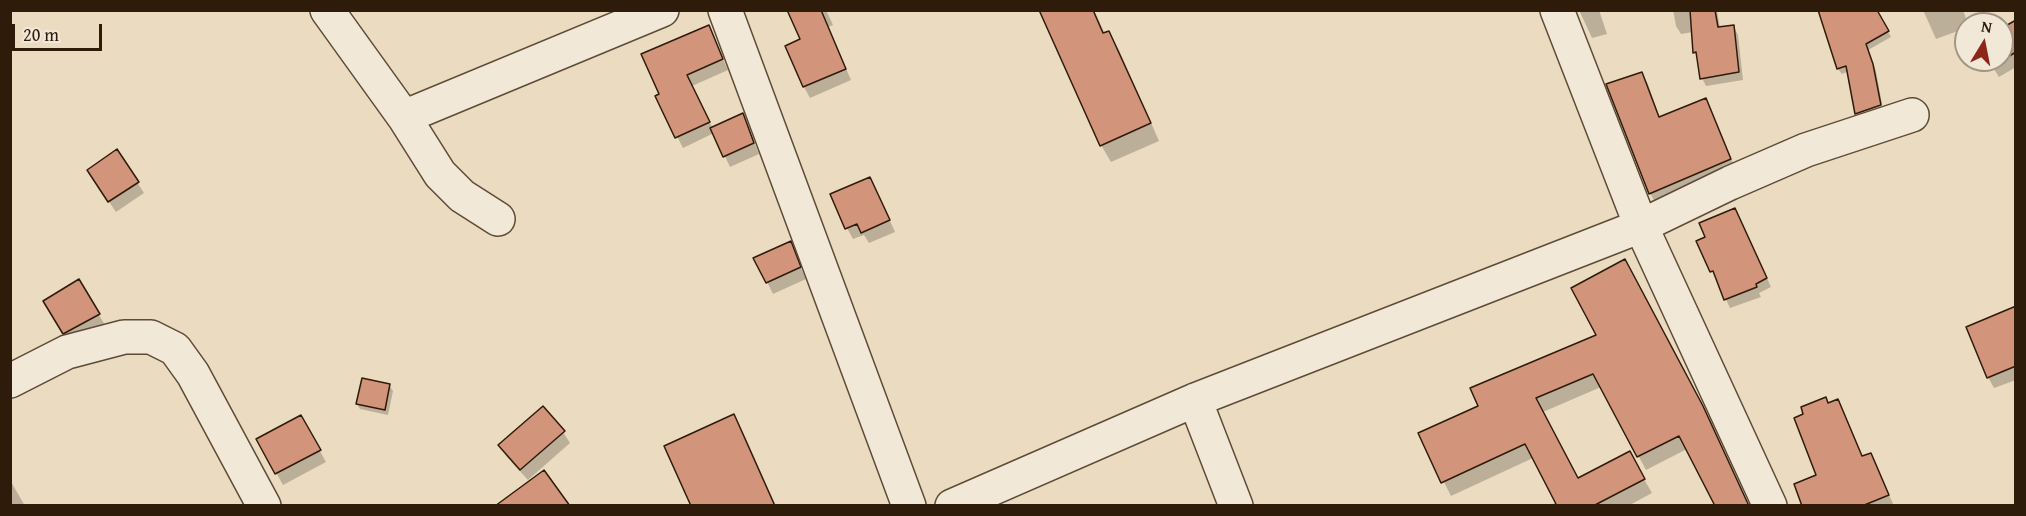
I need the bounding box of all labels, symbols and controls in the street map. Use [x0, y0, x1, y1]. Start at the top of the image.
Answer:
scale bar [15, 12, 105, 50]
north arrow [1954, 12, 2014, 72]
text: N [1979, 13, 1994, 39]
text: 20 m [23, 21, 59, 48]

